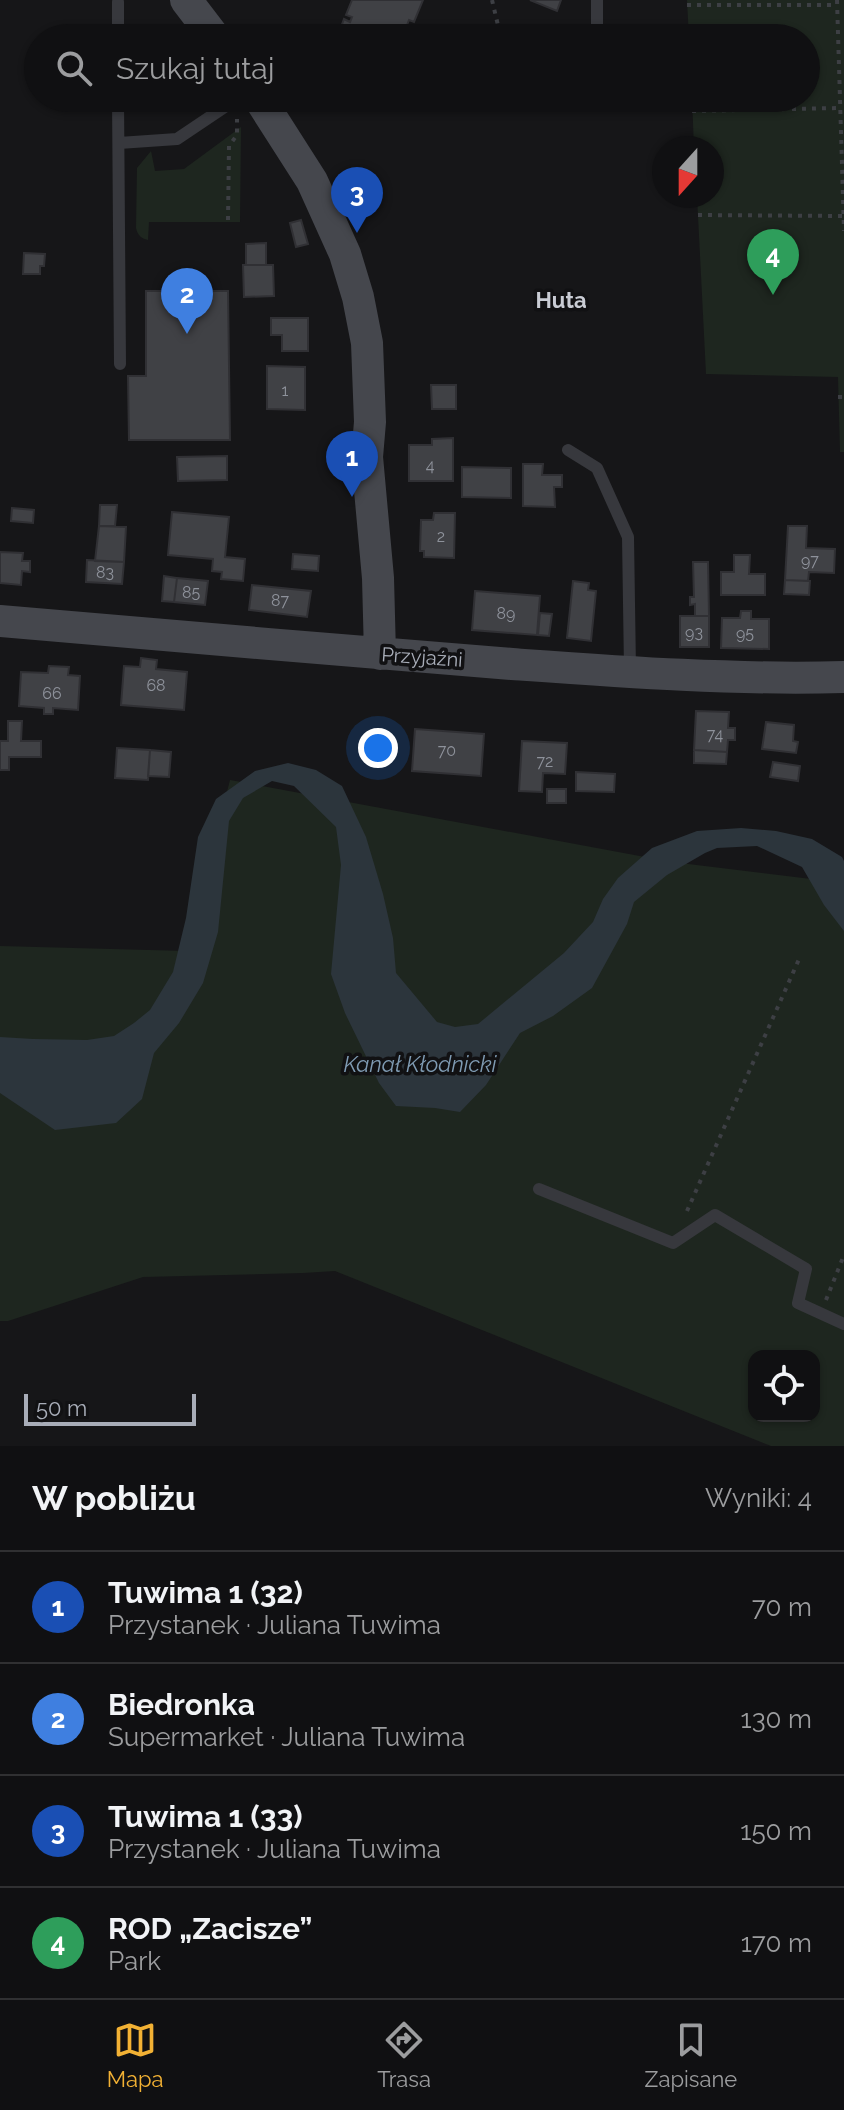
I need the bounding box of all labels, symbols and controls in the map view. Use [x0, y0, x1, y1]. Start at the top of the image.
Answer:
search box [24, 24, 820, 112]
icon: search [52, 46, 96, 90]
text: Szukaj tutaj [116, 51, 274, 86]
north arrow [652, 136, 724, 208]
pin: 3 [331, 167, 383, 233]
pin: 4 [747, 229, 799, 295]
pin: 2 [161, 268, 213, 334]
district label: Huta [535, 287, 587, 313]
house number: 1 [282, 381, 289, 400]
pin: 1 [326, 431, 378, 497]
house number: 4 [426, 456, 435, 475]
house number: 2 [437, 527, 445, 546]
house number: 97 [801, 551, 819, 570]
house number: 83 [96, 563, 114, 582]
house number: 85 [182, 583, 200, 602]
house number: 87 [271, 591, 289, 610]
house number: 89 [497, 604, 515, 623]
house number: 93 [685, 623, 703, 642]
house number: 95 [736, 624, 754, 643]
street label: Przyjaźni [381, 642, 463, 672]
house number: 68 [146, 676, 166, 695]
house number: 66 [42, 684, 62, 703]
house number: 74 [707, 725, 723, 744]
your location [358, 728, 398, 768]
house number: 70 [438, 741, 456, 760]
house number: 72 [537, 752, 553, 771]
water label: Kanał Kłodnicki [344, 1051, 498, 1077]
map controls [748, 1350, 820, 1422]
button: locate [748, 1350, 820, 1422]
scale bar [24, 1390, 196, 1426]
text: 50 m [36, 1395, 87, 1421]
text: W pobliżu [32, 1478, 196, 1518]
text: Wyniki: 4 [705, 1483, 812, 1513]
text: Tuwima 1 (32) [108, 1575, 303, 1610]
text: 1 [52, 1592, 64, 1622]
text: 70 m [752, 1592, 812, 1622]
text: Przystanek · Juliana Tuwima [108, 1610, 441, 1640]
text: Biedronka [108, 1687, 255, 1722]
text: 2 [51, 1704, 65, 1734]
text: 130 m [741, 1704, 812, 1734]
text: Supermarket · Juliana Tuwima [108, 1722, 465, 1752]
text: Tuwima 1 (33) [108, 1799, 303, 1834]
text: 3 [51, 1816, 65, 1846]
text: 150 m [740, 1816, 812, 1846]
text: Przystanek · Juliana Tuwima [108, 1834, 441, 1864]
text: ROD „Zacisze” [108, 1911, 312, 1946]
text: 4 [51, 1928, 65, 1958]
text: 170 m [741, 1928, 812, 1958]
text: Park [108, 1946, 161, 1976]
tab: Mapa [107, 2018, 164, 2092]
tab: Trasa [377, 2018, 431, 2092]
tab: Zapisane [645, 2018, 737, 2092]

